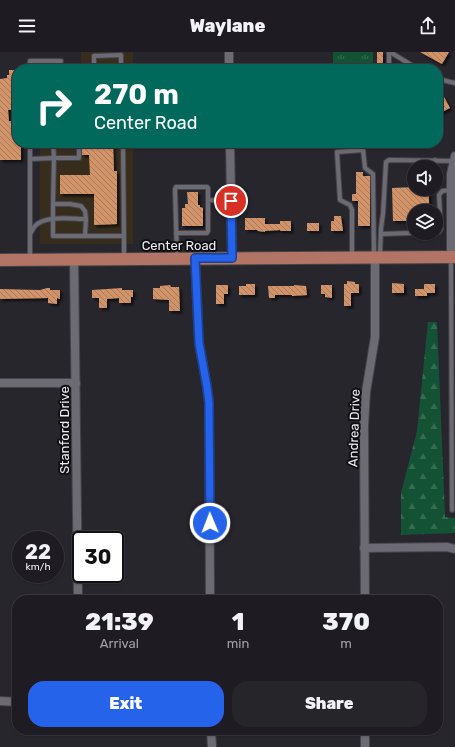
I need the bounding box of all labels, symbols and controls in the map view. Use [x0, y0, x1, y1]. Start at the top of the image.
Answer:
icon: menu [16, 15, 38, 37]
text: Waylane [190, 15, 265, 37]
icon: share [417, 15, 439, 37]
text: 270 m [94, 78, 179, 111]
icon: right [28, 80, 80, 132]
text: Center Road [94, 112, 197, 134]
map controls [407, 160, 443, 240]
button: sound [407, 160, 443, 196]
pin [214, 184, 248, 218]
icon: arrive [220, 190, 242, 212]
button: layers [407, 204, 443, 240]
street label: Center Road [142, 238, 216, 253]
street label: Stanford Drive [57, 386, 72, 474]
street label: Andrea Drive [345, 389, 363, 467]
position arrow [189, 502, 231, 544]
speed limit sign: 30 [72, 531, 124, 583]
text: 22 [25, 540, 51, 564]
text: km/h [26, 561, 50, 573]
text: 21:39 [85, 608, 154, 636]
text: 1 [232, 608, 244, 636]
text: 370 [322, 608, 370, 636]
text: Arrival [100, 636, 139, 651]
text: min [227, 636, 249, 651]
text: m [340, 636, 352, 651]
button: Exit [28, 681, 224, 727]
button: Share [232, 681, 427, 727]

